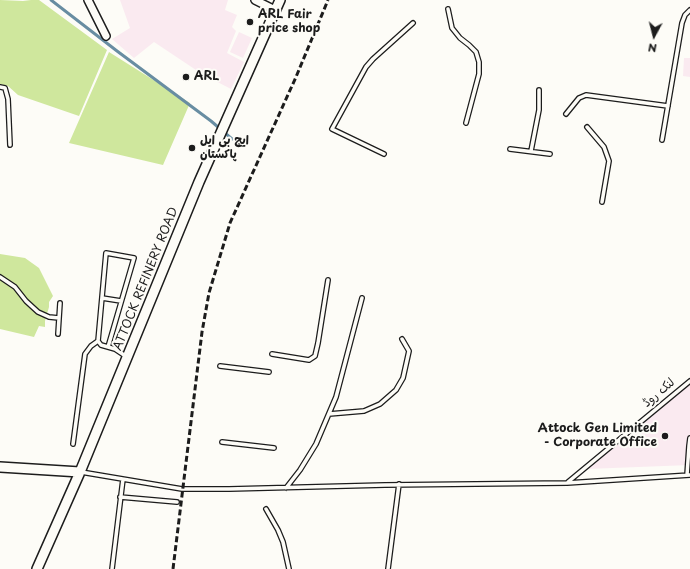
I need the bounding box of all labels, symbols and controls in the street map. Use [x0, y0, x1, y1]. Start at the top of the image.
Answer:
place label: ARL Fair price shop [258, 8, 320, 36]
north arrow [634, 16, 674, 56]
marker: ARL Fair price shop [245, 17, 255, 27]
text: N [647, 39, 658, 57]
place label: ARL [194, 70, 219, 84]
marker: ARL [181, 72, 191, 82]
place label: ایچ بی ایل پاکستان [200, 134, 249, 162]
marker: ایچ بی ایل پاکستان [187, 143, 197, 153]
street label: ATTOCK REFINERY ROAD [111, 205, 181, 353]
street label: لنک روڈ [640, 375, 678, 411]
place label: Attock Gen Limited - Corporate Office [538, 422, 657, 450]
marker: Attock Gen Limited - Corporate Office [660, 431, 670, 441]

